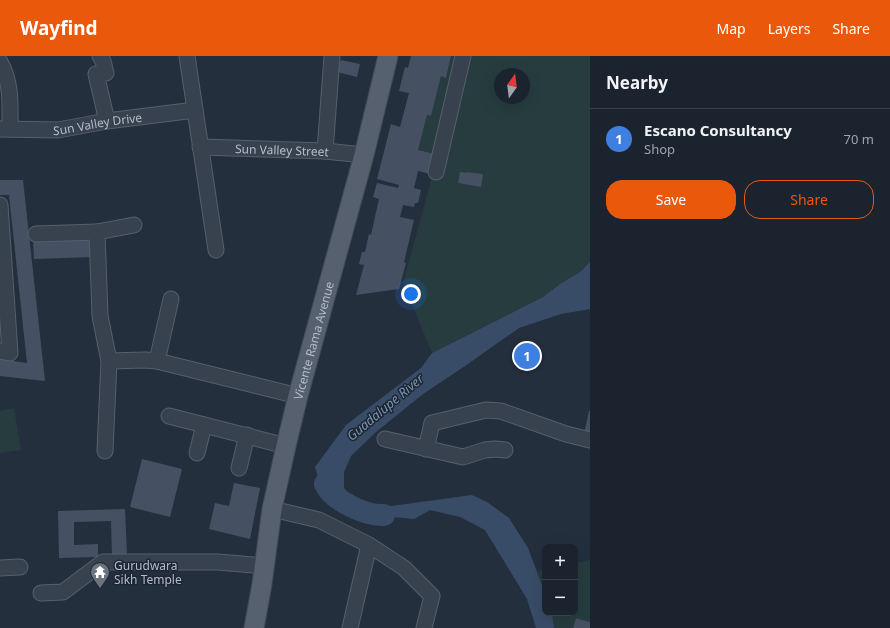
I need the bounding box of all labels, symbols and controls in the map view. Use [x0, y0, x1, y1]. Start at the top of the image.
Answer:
text: Wayfind [20, 15, 98, 41]
text: Map [717, 19, 746, 38]
text: Layers [768, 19, 810, 38]
text: Share [832, 19, 870, 38]
north arrow [494, 68, 530, 104]
text: Nearby [606, 71, 668, 94]
street label: Sun Valley Drive [53, 108, 143, 139]
text: Escano Consultancy [644, 120, 792, 140]
text: 1 [615, 130, 623, 148]
text: 70 m [844, 130, 874, 148]
street label: Sun Valley Street [235, 140, 330, 160]
text: Shop [644, 140, 675, 158]
button: Save [606, 180, 736, 219]
button: Share [744, 180, 874, 219]
street label: Vicente Rama Avenue [289, 279, 338, 401]
your location [401, 284, 421, 304]
pin: 1 [514, 341, 540, 371]
water label: Guadalupe River [343, 369, 428, 445]
map controls [542, 544, 578, 616]
button: + [542, 544, 578, 580]
place label: Gurudwara Sikh Temple [114, 557, 182, 588]
temple icon: Gurudwara Sikh Temple [89, 561, 111, 589]
button: − [542, 580, 578, 616]

